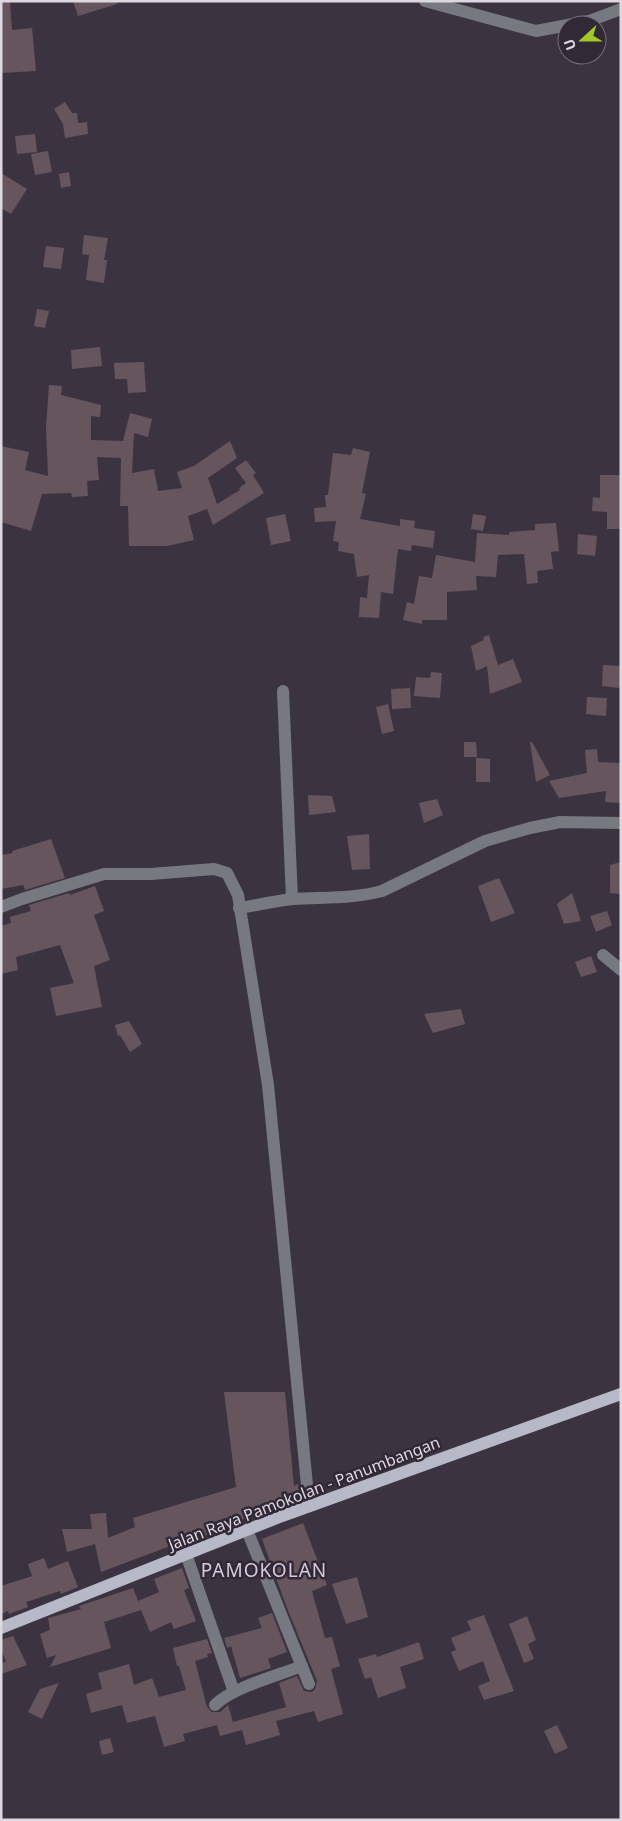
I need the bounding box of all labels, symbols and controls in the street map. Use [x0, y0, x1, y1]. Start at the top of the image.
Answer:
north arrow [557, 15, 607, 65]
text: U [559, 36, 580, 53]
street label: Jalan Raya Pamokolan - Panumbangan [163, 1431, 443, 1556]
district label: PAMOKOLAN [201, 1557, 327, 1583]

